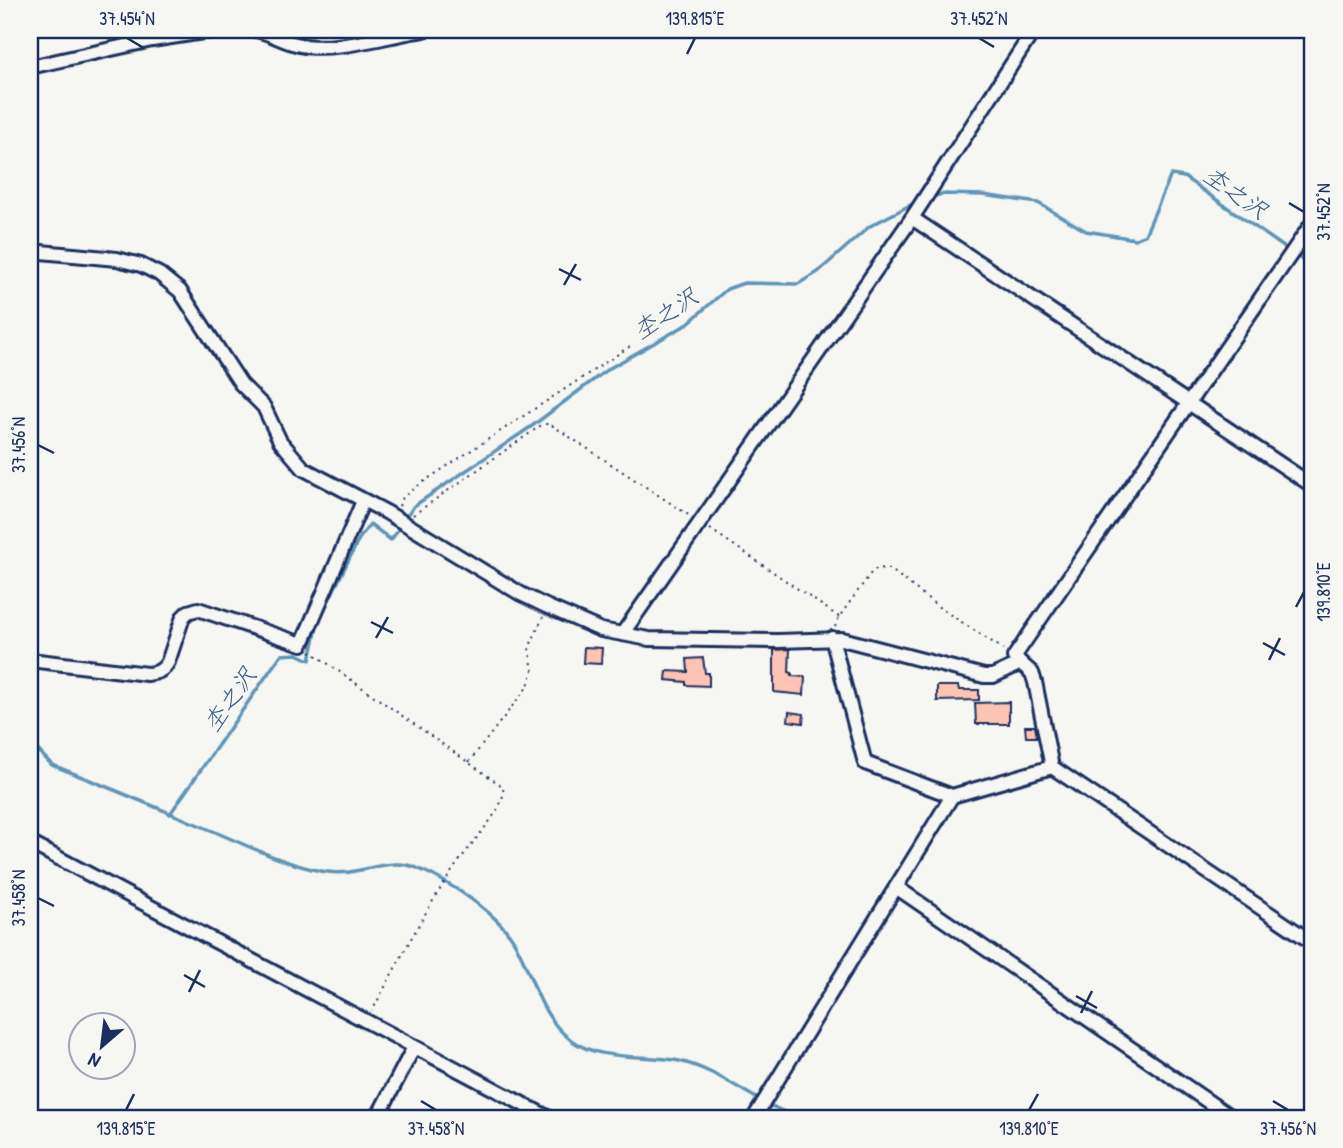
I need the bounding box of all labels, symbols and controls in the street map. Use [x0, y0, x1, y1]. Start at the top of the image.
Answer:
text: 37.454°N [99, 6, 155, 31]
text: 139.815°E [665, 6, 725, 31]
text: 37.452°N [950, 6, 1008, 31]
water label: 杢之沢 [1197, 158, 1275, 226]
text: 37.452°N [1311, 183, 1336, 241]
water label: 杢之沢 [626, 279, 705, 346]
text: 37.456°N [6, 417, 31, 473]
text: 139.810°E [1311, 562, 1336, 622]
water label: 杢之沢 [195, 660, 263, 738]
text: 37.458°N [6, 870, 31, 926]
north arrow [66, 1012, 136, 1082]
text: N [83, 1047, 105, 1075]
text: 139.815°E [96, 1116, 156, 1141]
text: 37.458°N [408, 1116, 464, 1141]
text: 139.810°E [999, 1116, 1059, 1141]
text: 37.456°N [1260, 1116, 1316, 1141]

